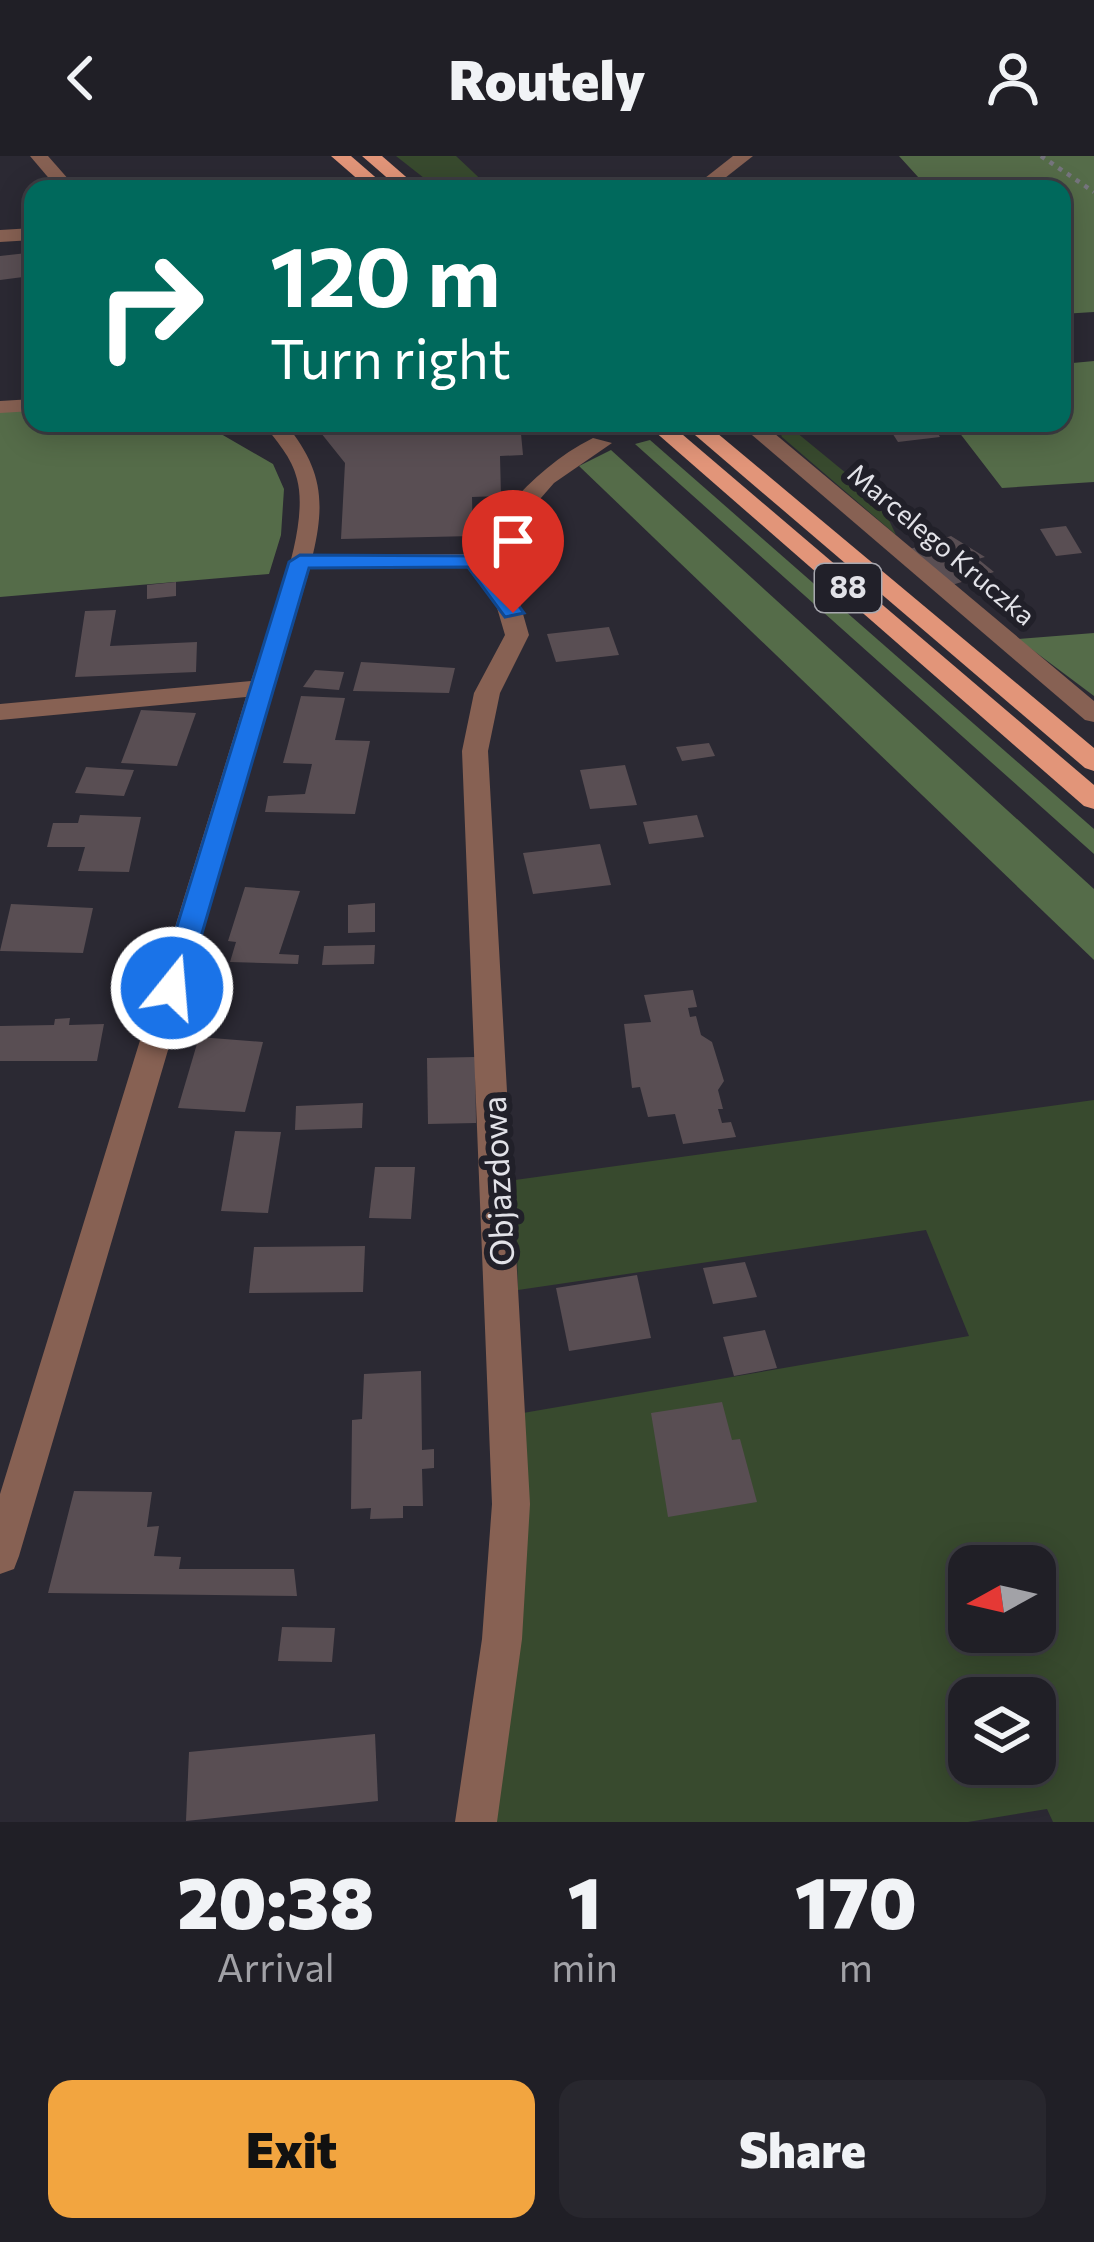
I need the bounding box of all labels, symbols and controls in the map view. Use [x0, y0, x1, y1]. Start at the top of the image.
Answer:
icon: back [48, 45, 114, 111]
text: Routely [449, 45, 645, 111]
icon: person [980, 45, 1046, 111]
text: 120 m [270, 222, 500, 324]
icon: right [72, 228, 228, 384]
text: Turn right [270, 324, 511, 390]
street label: Marcelego Kruczka [842, 456, 1042, 632]
pin [462, 490, 564, 613]
icon: arrive [480, 508, 546, 574]
road number: 88 [815, 564, 881, 612]
position arrow [109, 925, 235, 1051]
street label: Objazdowa [472, 1095, 521, 1267]
north arrow [948, 1545, 1056, 1653]
map controls [948, 1545, 1056, 1785]
button: layers [948, 1677, 1056, 1785]
text: 20:38 [177, 1856, 374, 1944]
text: 1 [568, 1856, 601, 1944]
text: 170 [795, 1856, 917, 1944]
text: Arrival [217, 1942, 335, 1990]
text: min [551, 1942, 618, 1990]
text: m [839, 1942, 873, 1990]
button: Exit [48, 2080, 535, 2218]
button: Share [559, 2080, 1046, 2218]

